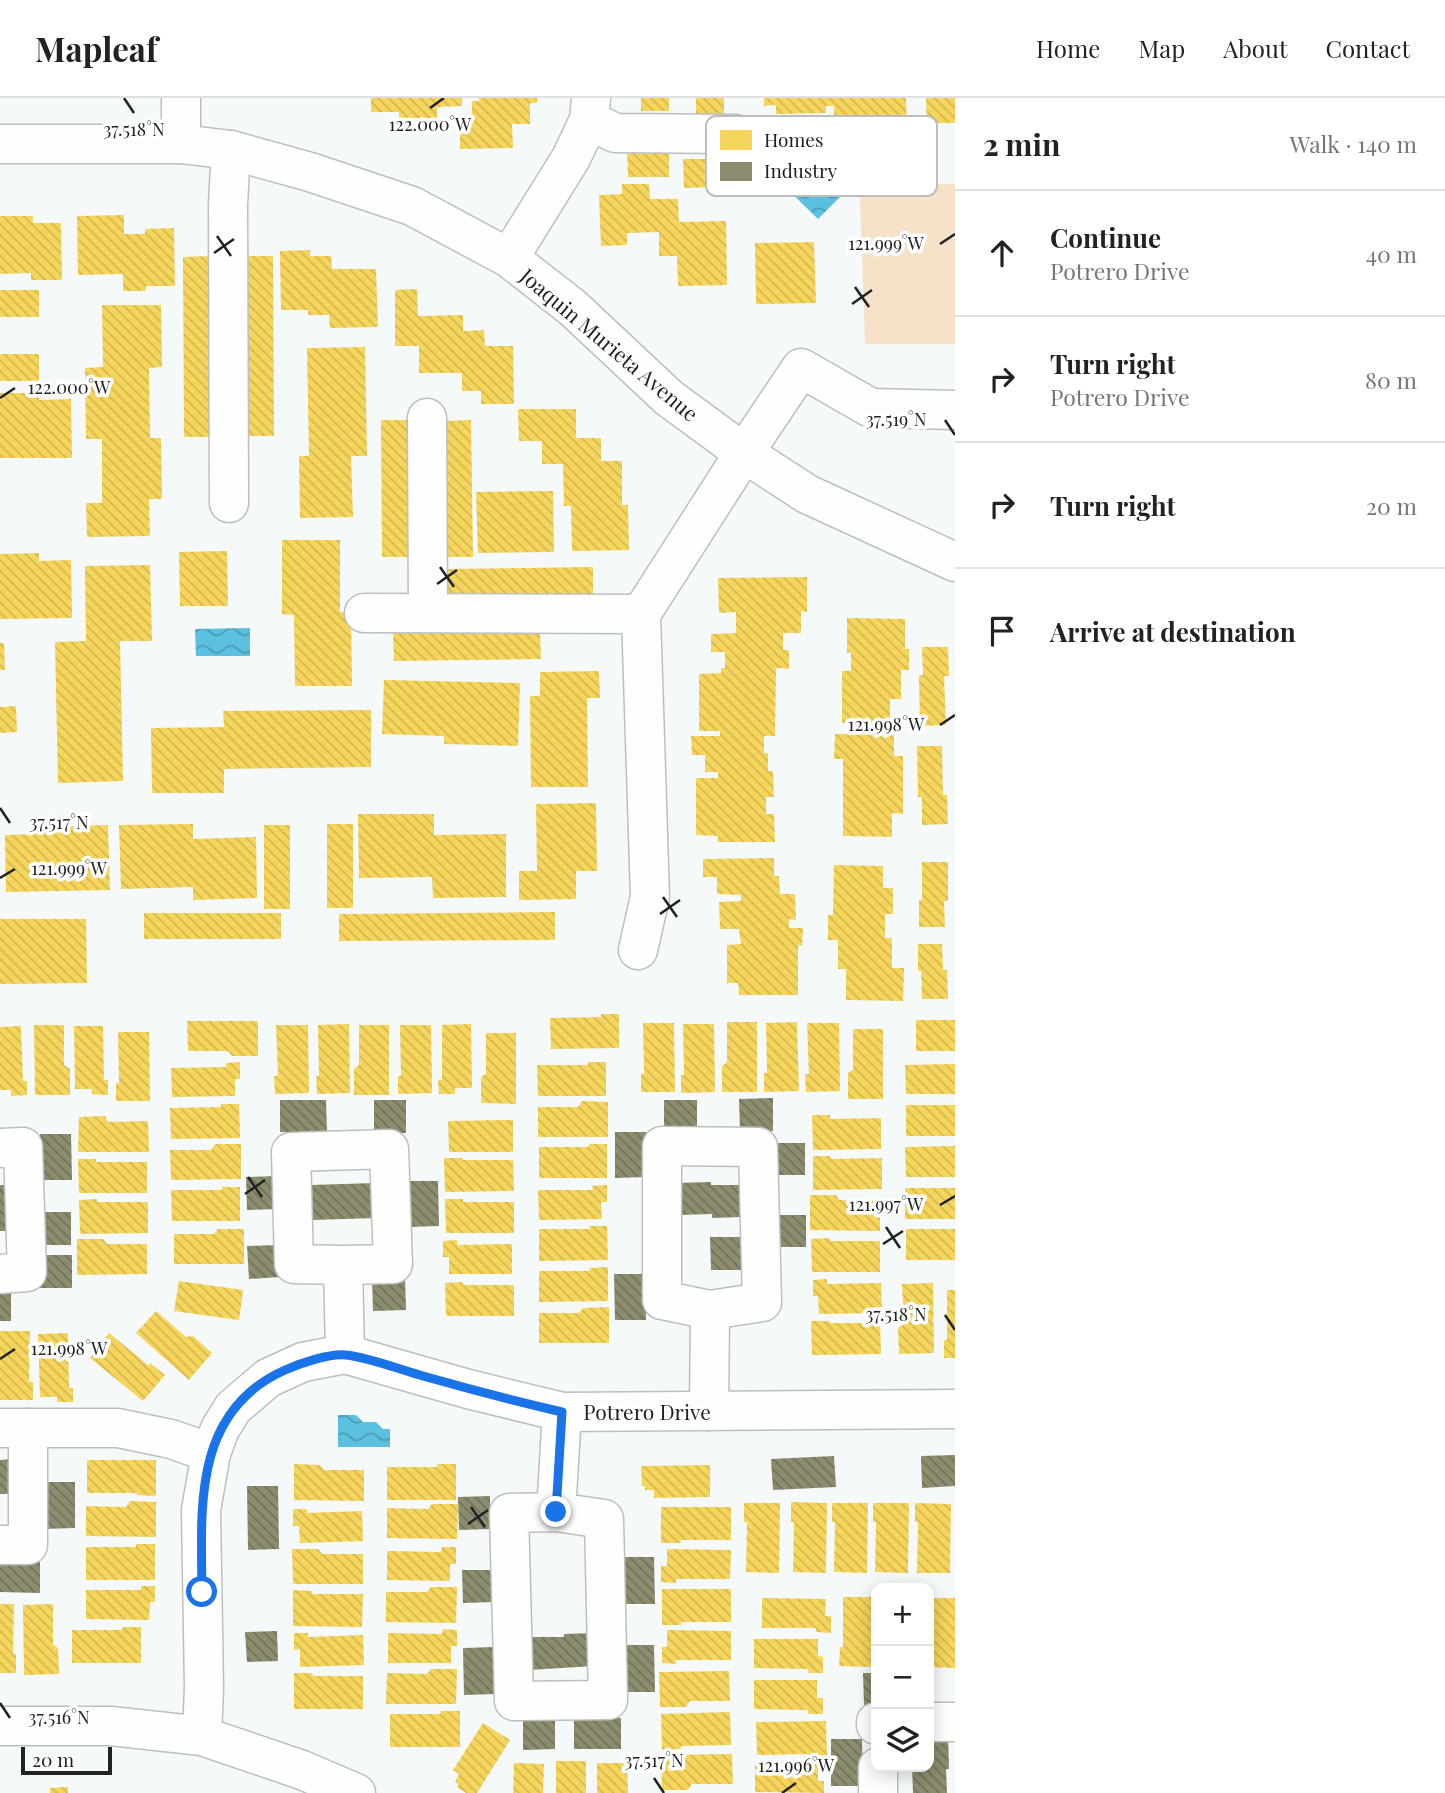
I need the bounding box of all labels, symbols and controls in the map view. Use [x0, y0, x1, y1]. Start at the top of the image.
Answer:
text: Mapleaf [35, 26, 158, 70]
text: Home [1036, 32, 1100, 64]
text: Map [1138, 32, 1185, 64]
text: About [1223, 32, 1287, 64]
text: Contact [1325, 32, 1410, 64]
text: 122.000°W [389, 112, 472, 136]
legend [706, 116, 937, 196]
text: 37.518°N [103, 117, 165, 141]
text: 2 min [983, 124, 1060, 164]
text: Homes [764, 126, 823, 152]
text: Walk · 140 m [1290, 128, 1417, 159]
text: Industry [764, 157, 838, 183]
text: Continue [1050, 220, 1161, 255]
text: 121.999°W [848, 231, 925, 255]
icon: ahead [983, 234, 1021, 272]
text: 40 m [1366, 238, 1417, 269]
text: Potrero Drive [1050, 255, 1190, 286]
street label: Joaquin Murieta Avenue [514, 261, 705, 427]
text: Turn right [1050, 346, 1176, 381]
icon: right [983, 360, 1021, 398]
text: 80 m [1365, 364, 1417, 395]
text: 122.000°W [28, 375, 111, 399]
text: Potrero Drive [1050, 381, 1190, 412]
text: 37.519°N [866, 407, 927, 431]
icon: right [983, 486, 1021, 524]
text: Turn right [1050, 488, 1176, 523]
text: 20 m [1366, 490, 1417, 521]
icon: arrive [983, 612, 1021, 650]
text: Arrive at destination [1050, 614, 1296, 649]
text: 121.998°W [848, 712, 925, 736]
text: 37.517°N [29, 810, 89, 834]
text: 121.999°W [31, 856, 108, 880]
text: 121.997°W [849, 1192, 924, 1216]
text: 37.518°N [865, 1302, 927, 1326]
text: 121.998°W [31, 1336, 108, 1360]
street label: Potrero Drive [583, 1397, 711, 1425]
route end [540, 1496, 571, 1527]
route start [186, 1576, 217, 1607]
map controls [871, 1583, 934, 1772]
button: + [871, 1583, 934, 1646]
button: − [871, 1646, 934, 1709]
text: 37.516°N [28, 1705, 90, 1729]
button: layers [871, 1709, 934, 1772]
scale bar [21, 1744, 112, 1776]
text: 20 m [32, 1746, 74, 1772]
text: 37.517°N [624, 1748, 684, 1772]
text: 121.996°W [758, 1753, 835, 1777]

